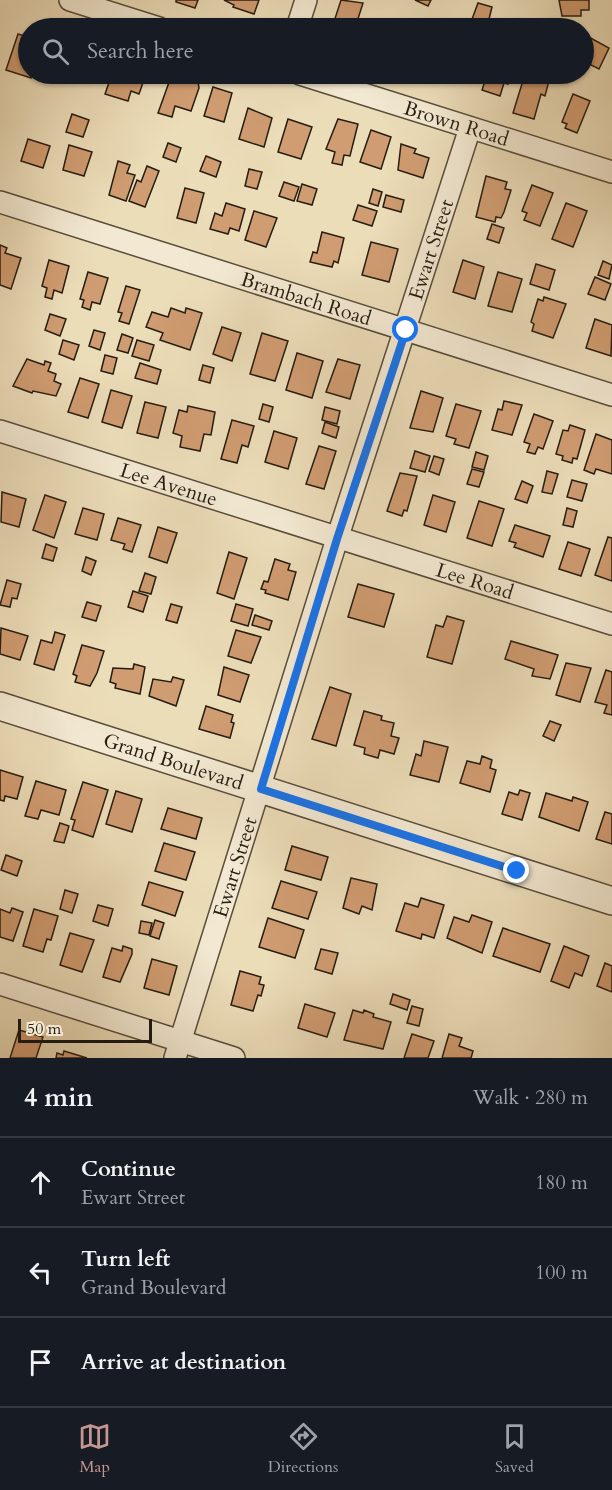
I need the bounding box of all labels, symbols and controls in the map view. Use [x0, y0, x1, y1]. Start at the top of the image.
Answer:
search box [18, 18, 594, 84]
icon: search [39, 35, 72, 68]
text: Search here [87, 36, 194, 66]
street label: Brown Road [401, 94, 512, 153]
street label: Ewart Street [402, 195, 460, 303]
street label: Brambach Road [237, 266, 375, 332]
route start [392, 316, 418, 342]
street label: Lee Avenue [117, 457, 221, 513]
street label: Lee Road [433, 556, 517, 606]
street label: Grand Boulevard [100, 727, 247, 797]
street label: Ewart Street [207, 813, 264, 921]
route end [503, 857, 529, 883]
scale bar [18, 1016, 152, 1044]
text: 50 m [27, 1018, 61, 1040]
text: 4 min [24, 1080, 93, 1115]
text: Walk · 280 m [473, 1084, 588, 1111]
text: Continue [81, 1154, 176, 1184]
icon: ahead [24, 1166, 57, 1199]
text: 180 m [535, 1169, 588, 1196]
text: Ewart Street [81, 1184, 185, 1211]
text: Turn left [81, 1244, 170, 1274]
icon: left [24, 1256, 57, 1289]
text: 100 m [535, 1259, 588, 1286]
text: Grand Boulevard [81, 1274, 226, 1301]
icon: arrive [24, 1346, 57, 1379]
text: Arrive at destination [81, 1347, 286, 1377]
tab: Map [78, 1420, 111, 1478]
tab: Directions [268, 1420, 338, 1478]
tab: Saved [495, 1420, 534, 1478]

